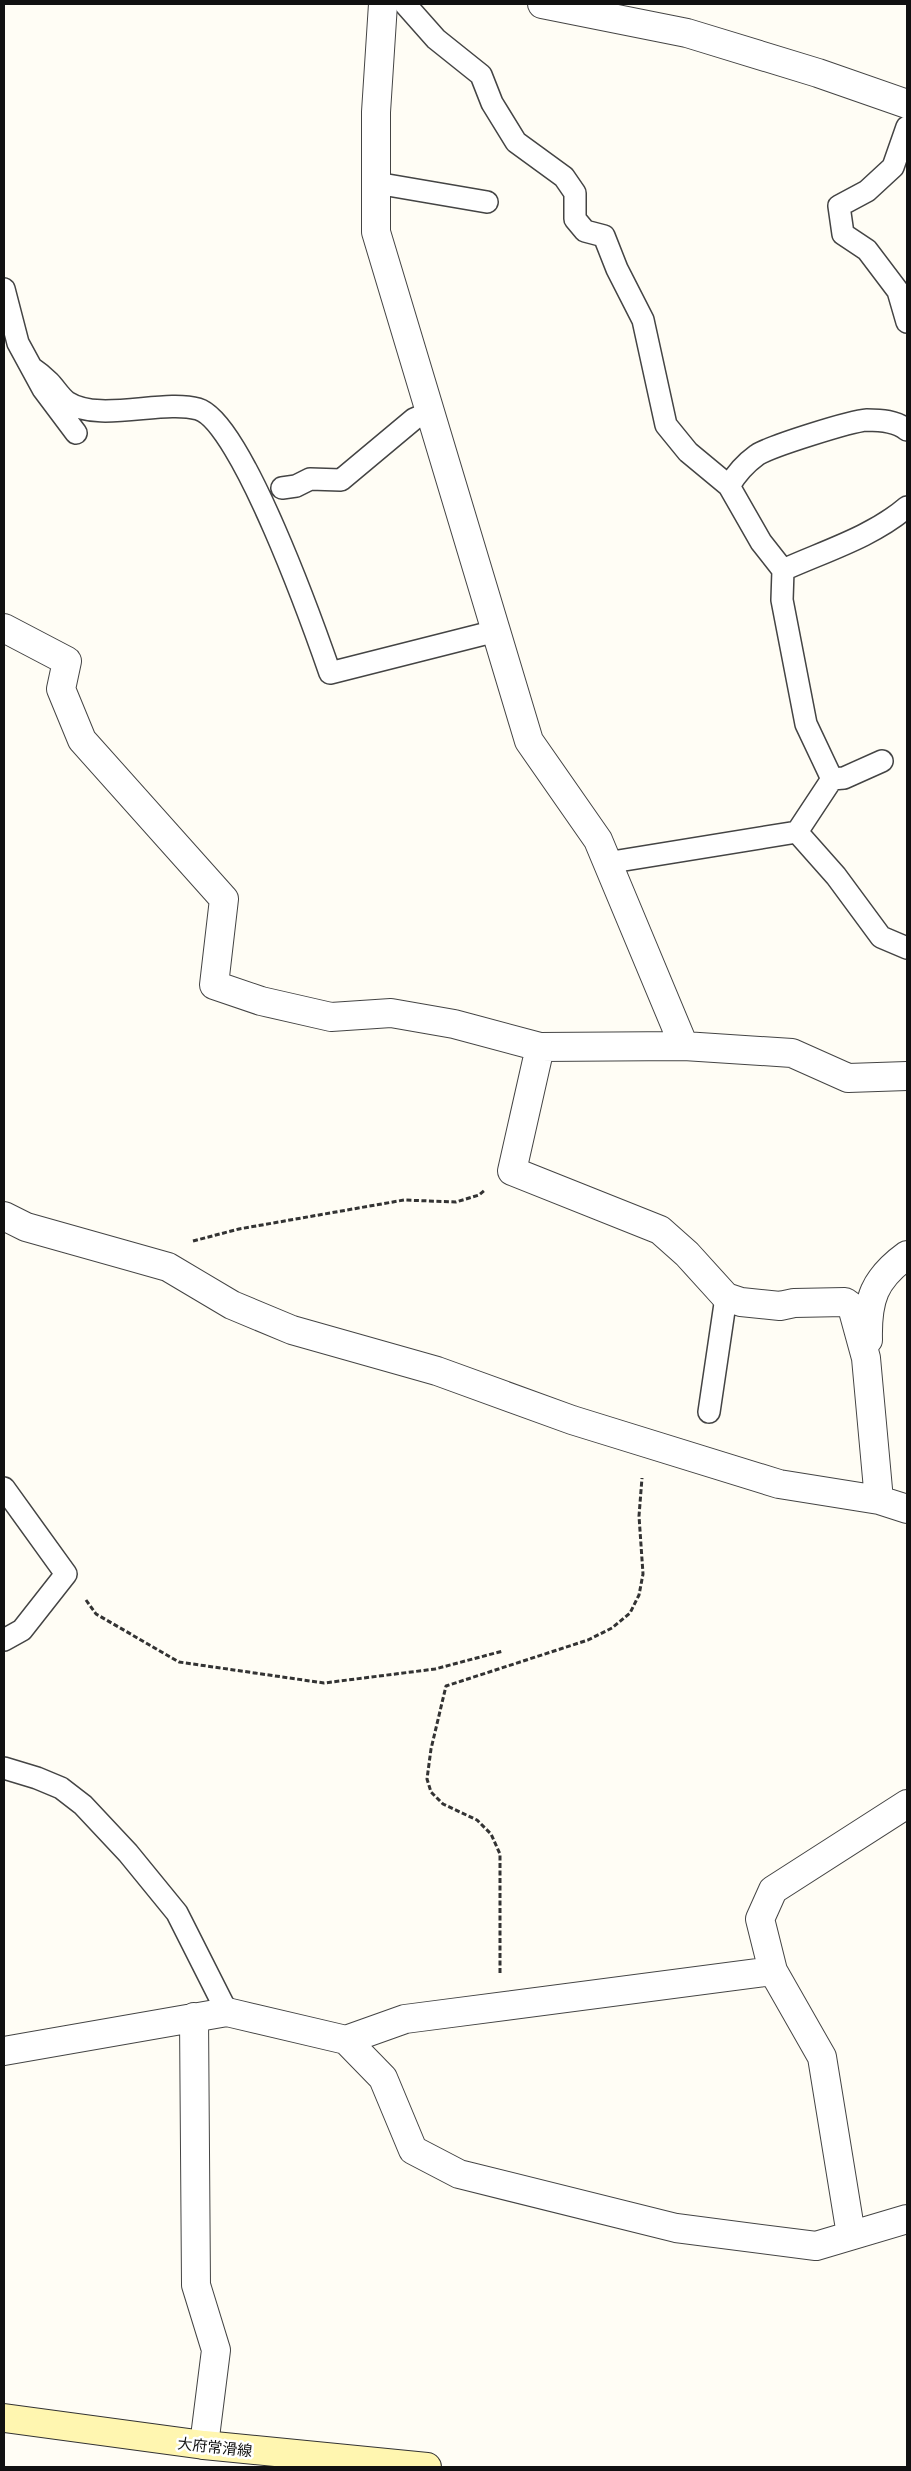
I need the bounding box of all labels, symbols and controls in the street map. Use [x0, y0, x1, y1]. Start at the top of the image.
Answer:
street label: 大府常滑線 [176, 2431, 254, 2461]

